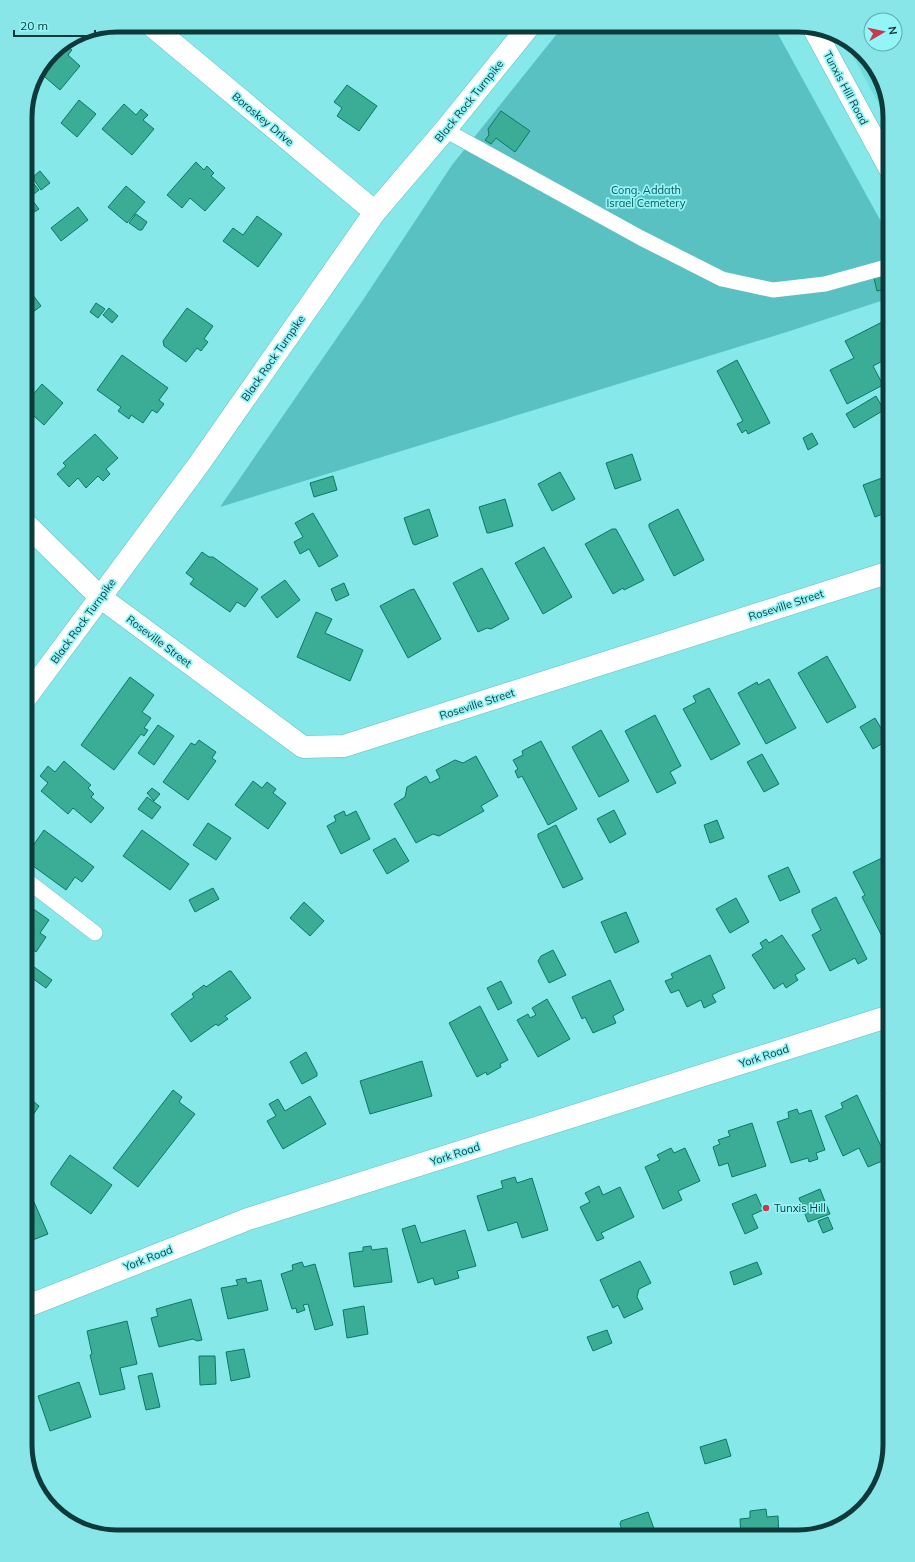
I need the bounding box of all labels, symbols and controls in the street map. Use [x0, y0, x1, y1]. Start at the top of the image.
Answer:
scale bar [14, 12, 95, 38]
north arrow [863, 12, 903, 52]
text: 20 m [20, 18, 48, 33]
text: N [885, 25, 900, 36]
street label: Tunxis Hill Road [821, 49, 871, 127]
street label: Black Rock Turnpike [432, 57, 506, 145]
street label: Boroskey Drive [229, 89, 297, 149]
park label: Cong. Addath Israel Cemetery [606, 183, 686, 210]
street label: Black Rock Turnpike [238, 312, 308, 404]
street label: Black Rock Turnpike [47, 576, 119, 666]
street label: Roseville Street [747, 586, 825, 624]
street label: Roseville Street [124, 612, 195, 670]
street label: Roseville Street [438, 685, 516, 723]
street label: York Road [736, 1041, 791, 1071]
street label: York Road [427, 1139, 482, 1169]
place label: Tunxis Hill [774, 1201, 826, 1215]
marker: Tunxis Hill [761, 1203, 771, 1213]
street label: York Road [120, 1242, 175, 1274]

